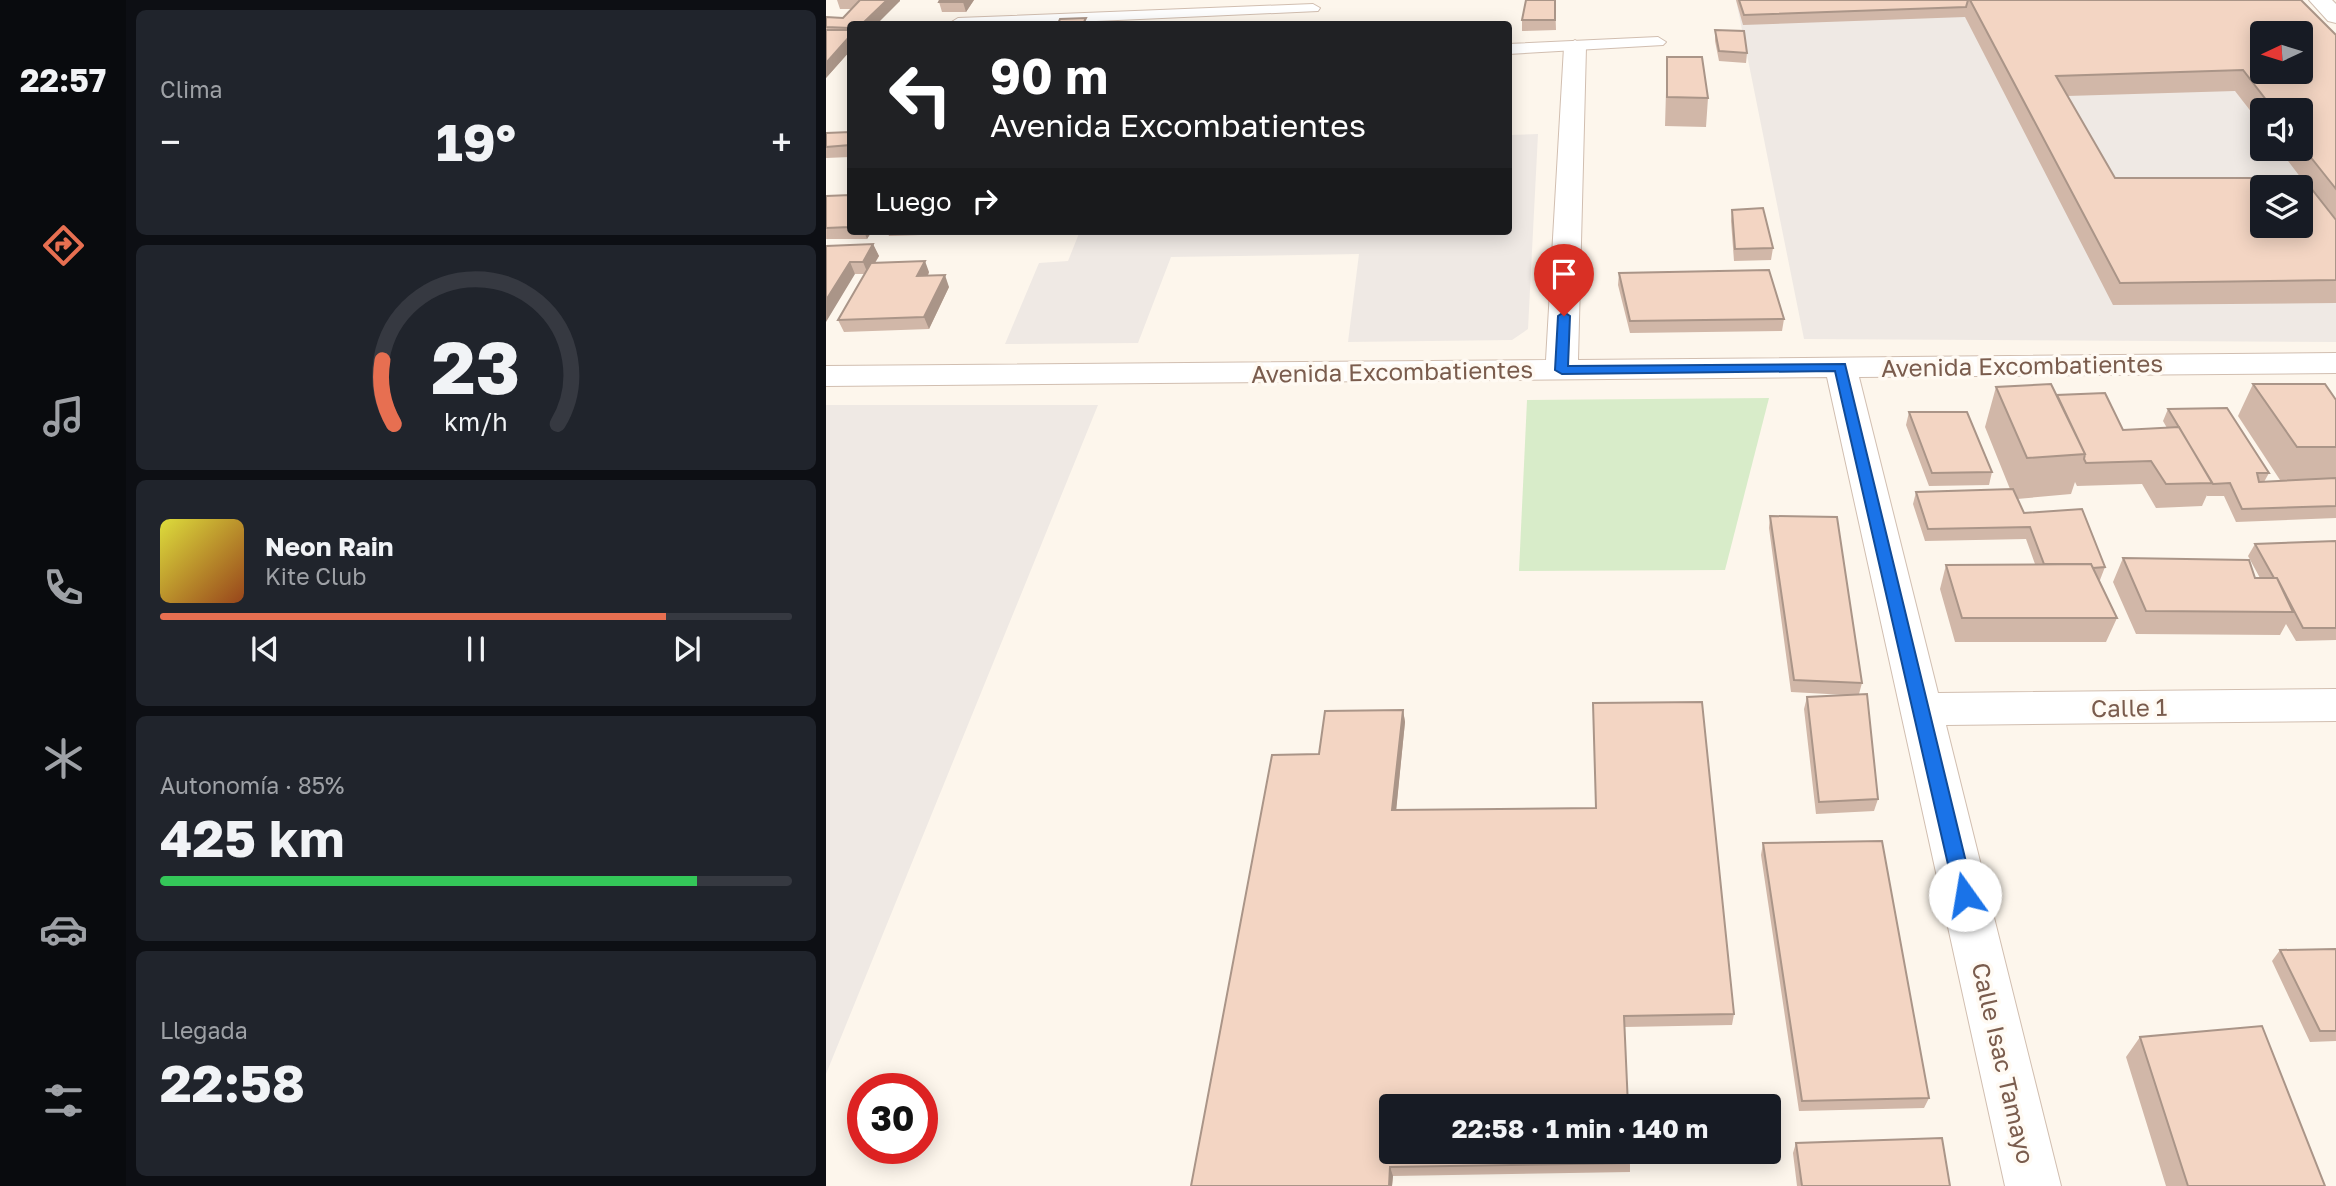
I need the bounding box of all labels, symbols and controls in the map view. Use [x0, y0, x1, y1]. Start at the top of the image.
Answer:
north arrow [2250, 21, 2314, 84]
map controls [2250, 21, 2313, 238]
text: 90 m [990, 46, 1108, 105]
icon: left [875, 49, 966, 140]
text: 22:57 [20, 61, 106, 99]
text: Clima [160, 75, 223, 103]
button: sound [2250, 98, 2313, 161]
text: Avenida Excombatientes [990, 106, 1366, 144]
text: 19° [436, 110, 516, 172]
text: − [160, 119, 181, 164]
text: + [771, 119, 792, 164]
button: layers [2250, 175, 2313, 238]
icon: right [966, 182, 1004, 220]
text: Luego [875, 186, 952, 217]
icon: directions [39, 221, 88, 270]
pin [1534, 244, 1594, 316]
icon: arrive [1545, 255, 1583, 293]
text: 23 [432, 323, 520, 410]
street label: Avenida Excombatientes [1881, 348, 2163, 382]
street label: Avenida Excombatientes [1251, 354, 1533, 388]
icon: music [39, 392, 88, 441]
text: km/h [444, 406, 508, 437]
text: Neon Rain [265, 531, 394, 562]
text: Kite Club [265, 562, 366, 590]
icon: phone [39, 563, 88, 612]
icon: previous [246, 630, 284, 668]
icon: pause [457, 630, 495, 668]
icon: next [668, 630, 706, 668]
street label: Calle 1 [2090, 692, 2168, 722]
icon: climate [39, 734, 88, 783]
text: Autonomía · 85% [160, 771, 344, 799]
text: 425 km [160, 806, 345, 868]
position arrow [1928, 858, 2002, 932]
icon: car [39, 905, 88, 954]
street label: Calle Isac Tamayo [1967, 959, 2041, 1167]
text: Llegada [160, 1016, 248, 1044]
text: 22:58 [160, 1051, 305, 1113]
speed limit sign: 30 [847, 1073, 938, 1164]
icon: filters [39, 1076, 88, 1125]
text: 22:58 · 1 min · 140 m [1452, 1113, 1708, 1144]

